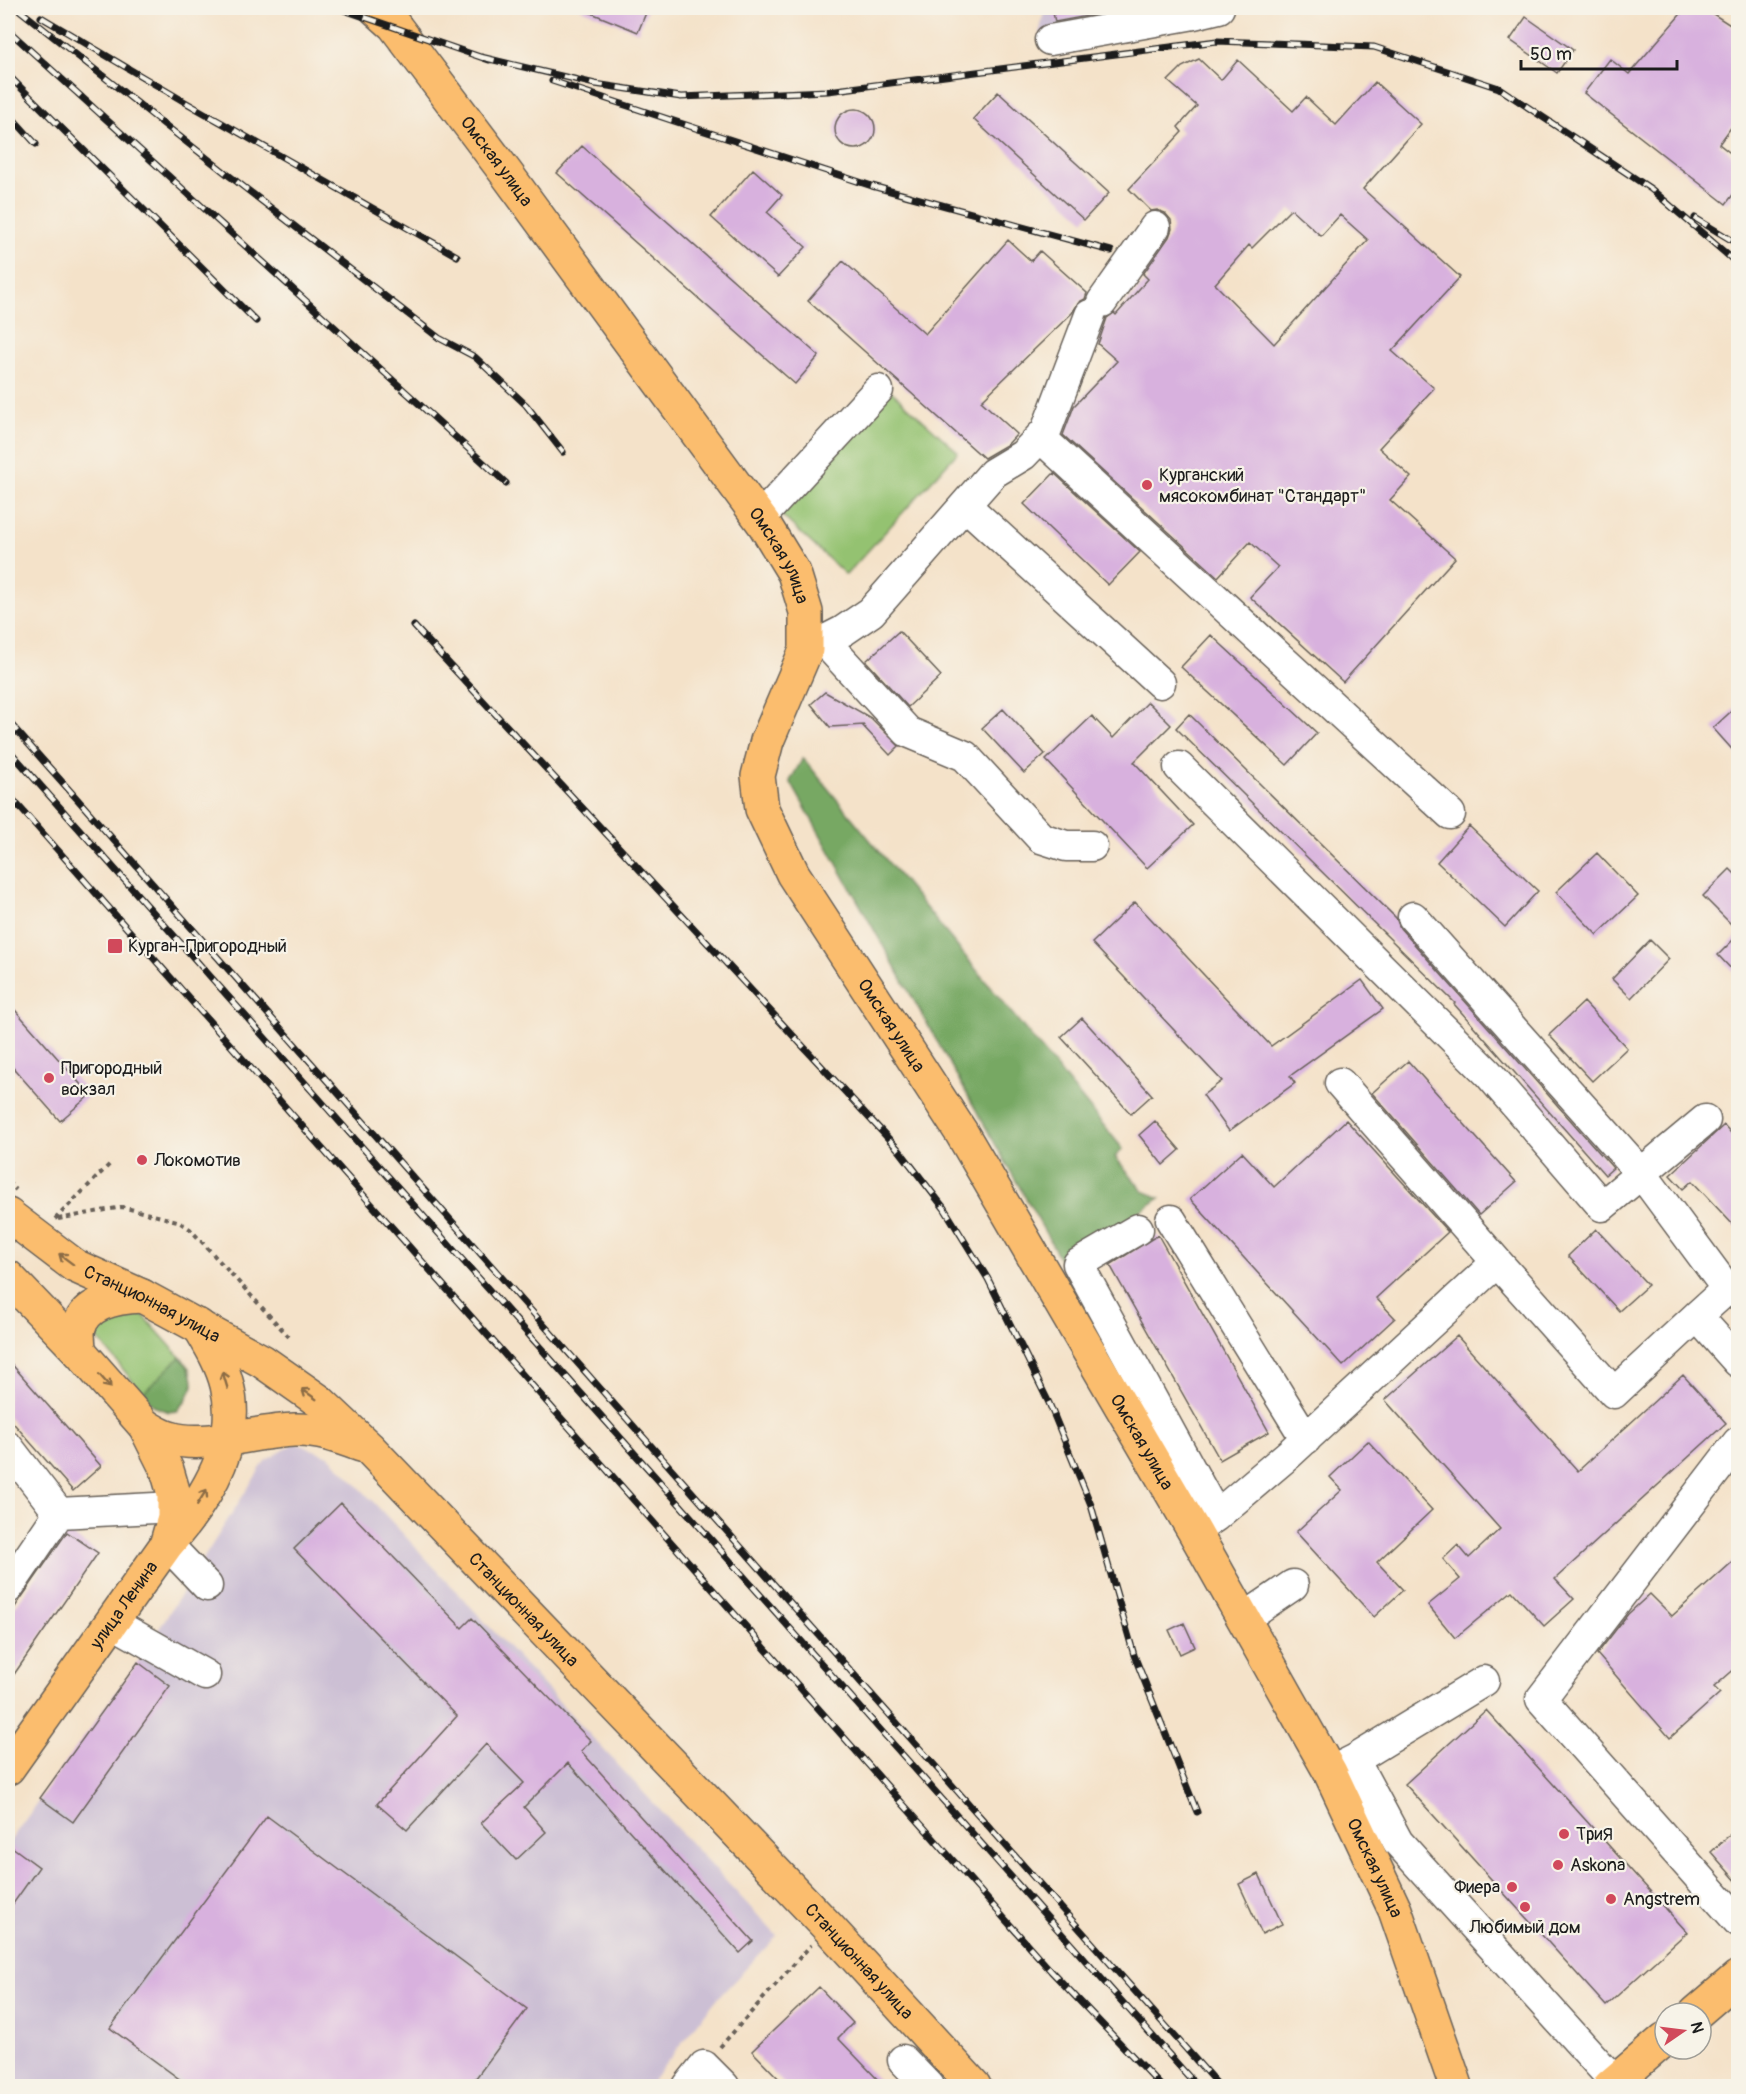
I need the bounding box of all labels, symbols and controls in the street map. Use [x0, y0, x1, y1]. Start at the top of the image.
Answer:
scale bar [1521, 33, 1677, 71]
text: 50 m [1530, 43, 1572, 66]
street label: Омская улица [455, 112, 538, 211]
place label: Курганский мясокомбинат "Стандарт" [1159, 464, 1366, 508]
marker: Курганский мясокомбинат "Стандарт" [1140, 478, 1154, 492]
street label: Омская улица [743, 503, 814, 607]
place label: Курган-Пригородный [128, 935, 287, 958]
marker: Курган-Пригородный [106, 937, 124, 955]
street label: Омская улица [852, 974, 930, 1077]
place label: Пригородный вокзал [61, 1057, 162, 1101]
marker: Пригородный вокзал [42, 1071, 56, 1085]
place label: Локомотив [153, 1149, 241, 1172]
marker: Локомотив [135, 1153, 149, 1167]
one-way arrow [58, 1253, 74, 1266]
street label: Станционная улица [80, 1260, 224, 1348]
one-way arrow [219, 1371, 230, 1390]
one-way arrow [98, 1373, 112, 1388]
one-way arrow [301, 1388, 318, 1400]
street label: Омская улица [1104, 1390, 1178, 1494]
one-way arrow [196, 1489, 208, 1506]
street label: Станционная улица [463, 1548, 584, 1672]
street label: улица Ленина [84, 1557, 163, 1655]
street label: Омская улица [1341, 1815, 1408, 1921]
place label: ТриЯ [1576, 1823, 1613, 1846]
marker: ТриЯ [1557, 1827, 1571, 1841]
place label: Askona [1570, 1854, 1625, 1877]
marker: Askona [1551, 1858, 1565, 1872]
place label: Фиера [1454, 1876, 1500, 1899]
marker: Фиера [1505, 1880, 1519, 1894]
place label: Angstrem [1623, 1888, 1700, 1911]
marker: Angstrem [1604, 1892, 1618, 1906]
street label: Станционная улица [799, 1899, 918, 2024]
marker: Любимый дом [1518, 1900, 1532, 1914]
place label: Любимый дом [1468, 1916, 1581, 1939]
north arrow [1653, 2001, 1713, 2061]
text: N [1686, 2020, 1708, 2035]

